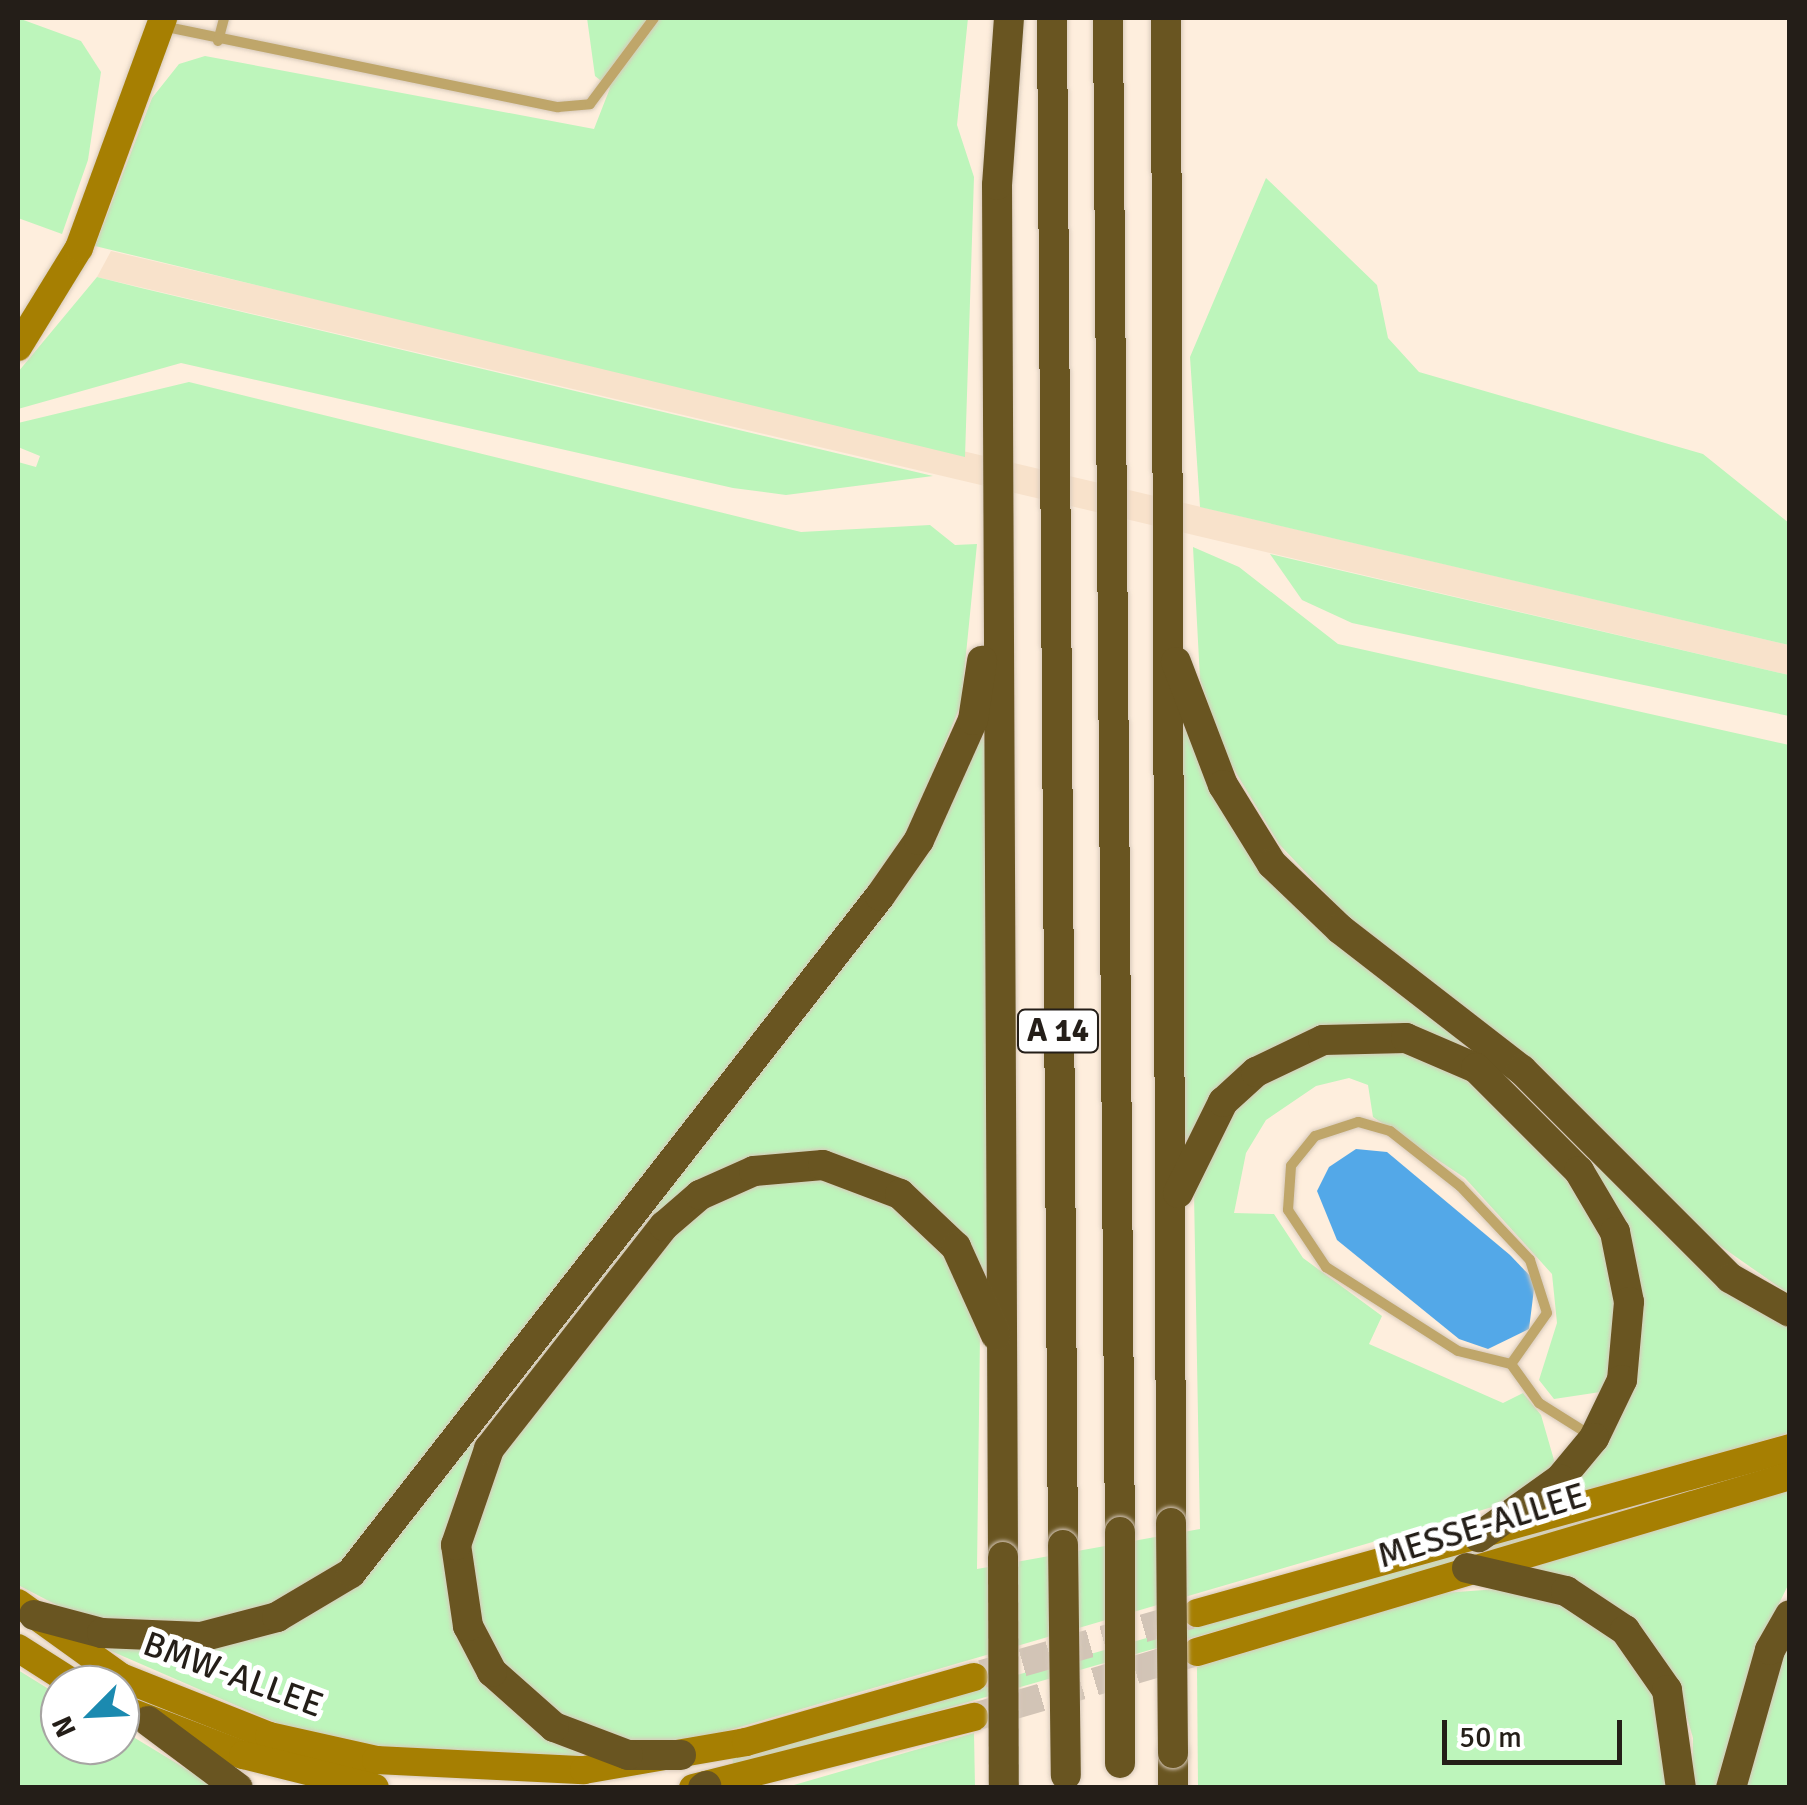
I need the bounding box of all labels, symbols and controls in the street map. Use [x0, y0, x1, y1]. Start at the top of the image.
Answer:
road number: A 14 [1016, 1004, 1100, 1058]
street label: MESSE-ALLEE [1373, 1474, 1591, 1578]
street label: BMW-ALLEE [138, 1623, 328, 1727]
north arrow [40, 1665, 140, 1765]
scale bar [1447, 1700, 1627, 1762]
text: N [45, 1711, 84, 1742]
text: 50 m [1459, 1719, 1522, 1756]

